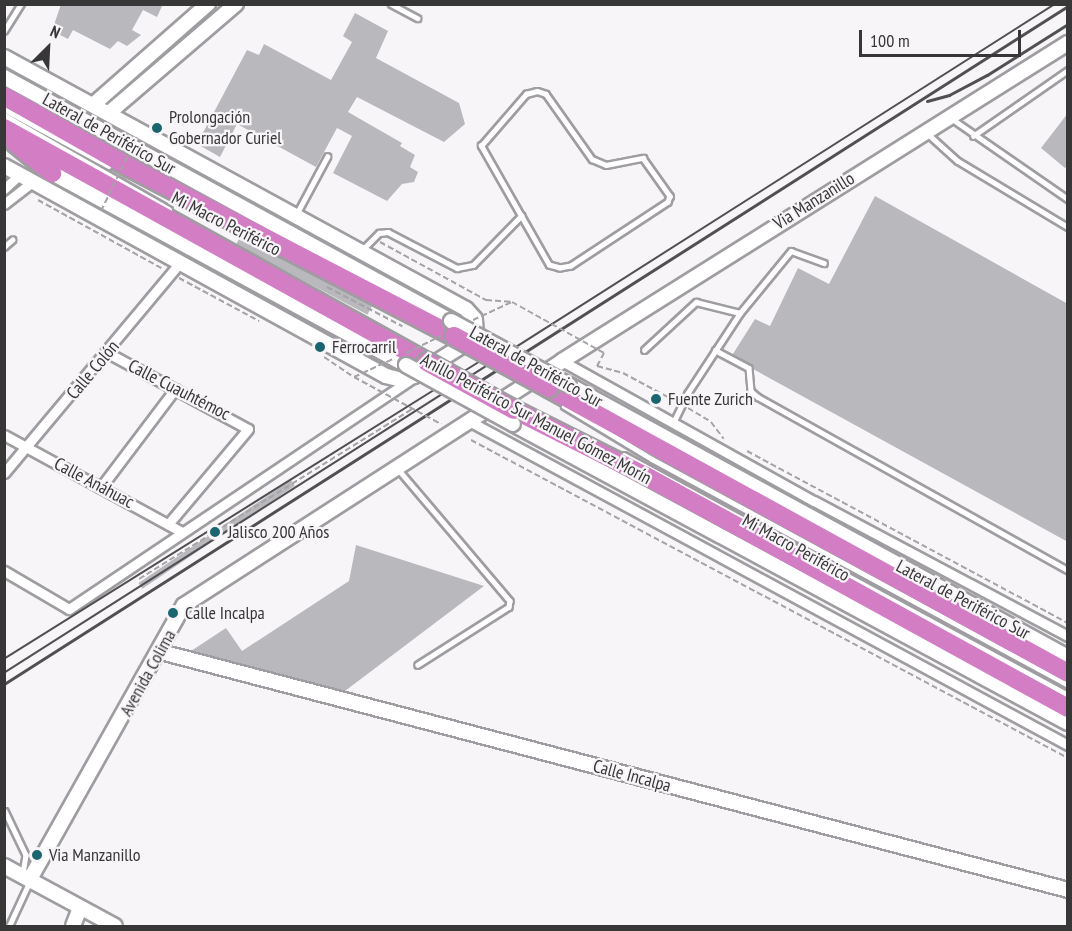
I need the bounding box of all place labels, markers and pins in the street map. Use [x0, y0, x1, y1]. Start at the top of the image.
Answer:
place label: Prolongación Gobernador Curiel [169, 107, 282, 150]
marker: Prolongación Gobernador Curiel [150, 121, 164, 135]
place label: Ferrocarril [332, 336, 396, 358]
marker: Ferrocarril [313, 340, 327, 354]
place label: Fuente Zurich [668, 388, 753, 410]
marker: Fuente Zurich [649, 392, 663, 406]
place label: Jalisco 200 Años [228, 521, 330, 543]
marker: Jalisco 200 Años [206, 523, 224, 541]
place label: Calle Incalpa [185, 602, 265, 624]
marker: Calle Incalpa [166, 606, 180, 620]
place label: Via Manzanillo [49, 844, 140, 866]
marker: Via Manzanillo [30, 848, 44, 862]

